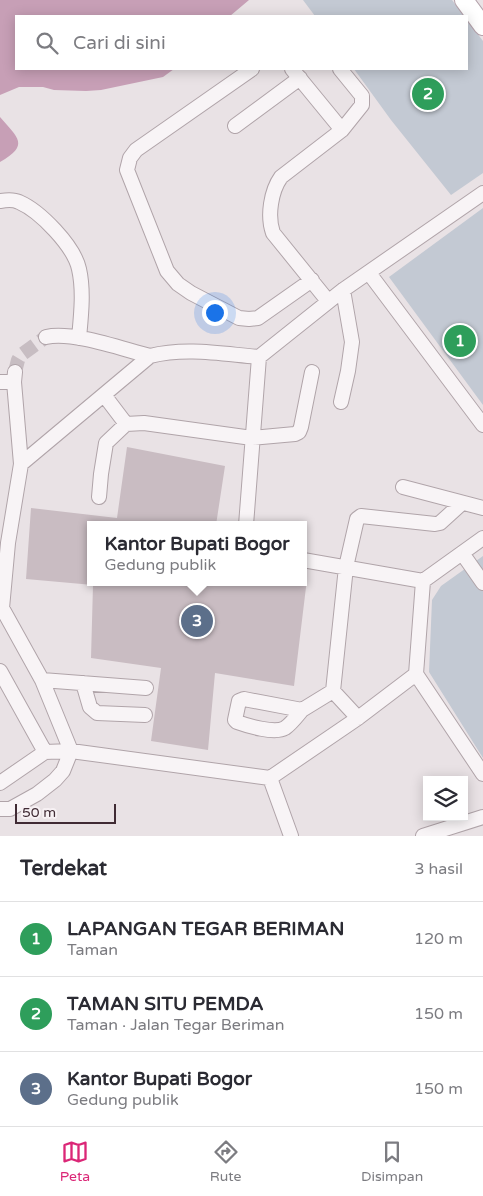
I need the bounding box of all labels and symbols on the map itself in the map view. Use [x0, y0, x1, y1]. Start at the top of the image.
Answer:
pin: 2 [412, 75, 444, 113]
your location [202, 300, 228, 326]
pin: 1 [444, 322, 476, 360]
pin: 3 [181, 602, 213, 640]
scale bar [15, 801, 116, 824]

